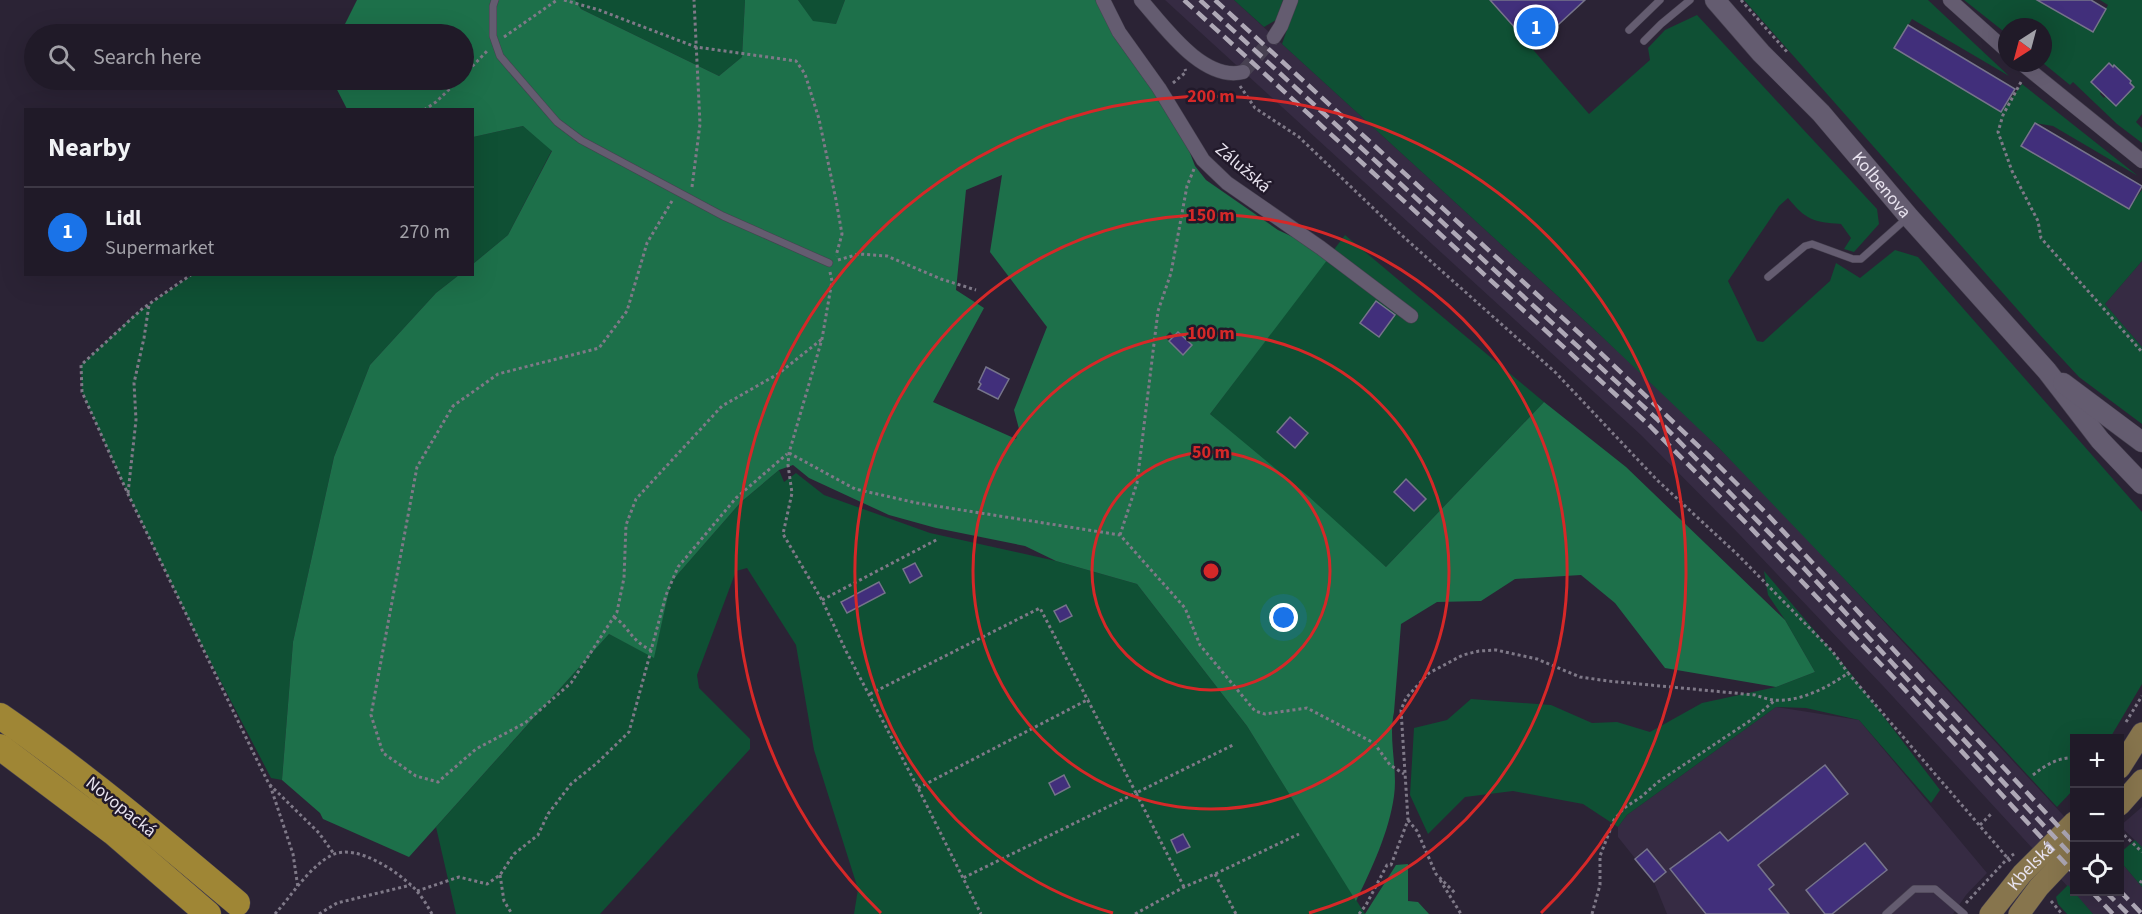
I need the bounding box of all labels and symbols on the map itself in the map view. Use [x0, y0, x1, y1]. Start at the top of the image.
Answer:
pin: 1 [1516, 4, 1556, 50]
north arrow [1998, 18, 2052, 72]
text: 200 m [1187, 84, 1235, 109]
street label: Zálužská [1210, 137, 1276, 199]
street label: Kolbenova [1846, 146, 1917, 223]
text: 150 m [1187, 203, 1235, 228]
text: 100 m [1187, 321, 1235, 346]
text: 50 m [1192, 440, 1230, 465]
centre of rings [1201, 561, 1221, 581]
your location [1269, 603, 1298, 632]
street label: Novopacká [80, 771, 162, 843]
street label: Kbelská [2001, 836, 2060, 896]

